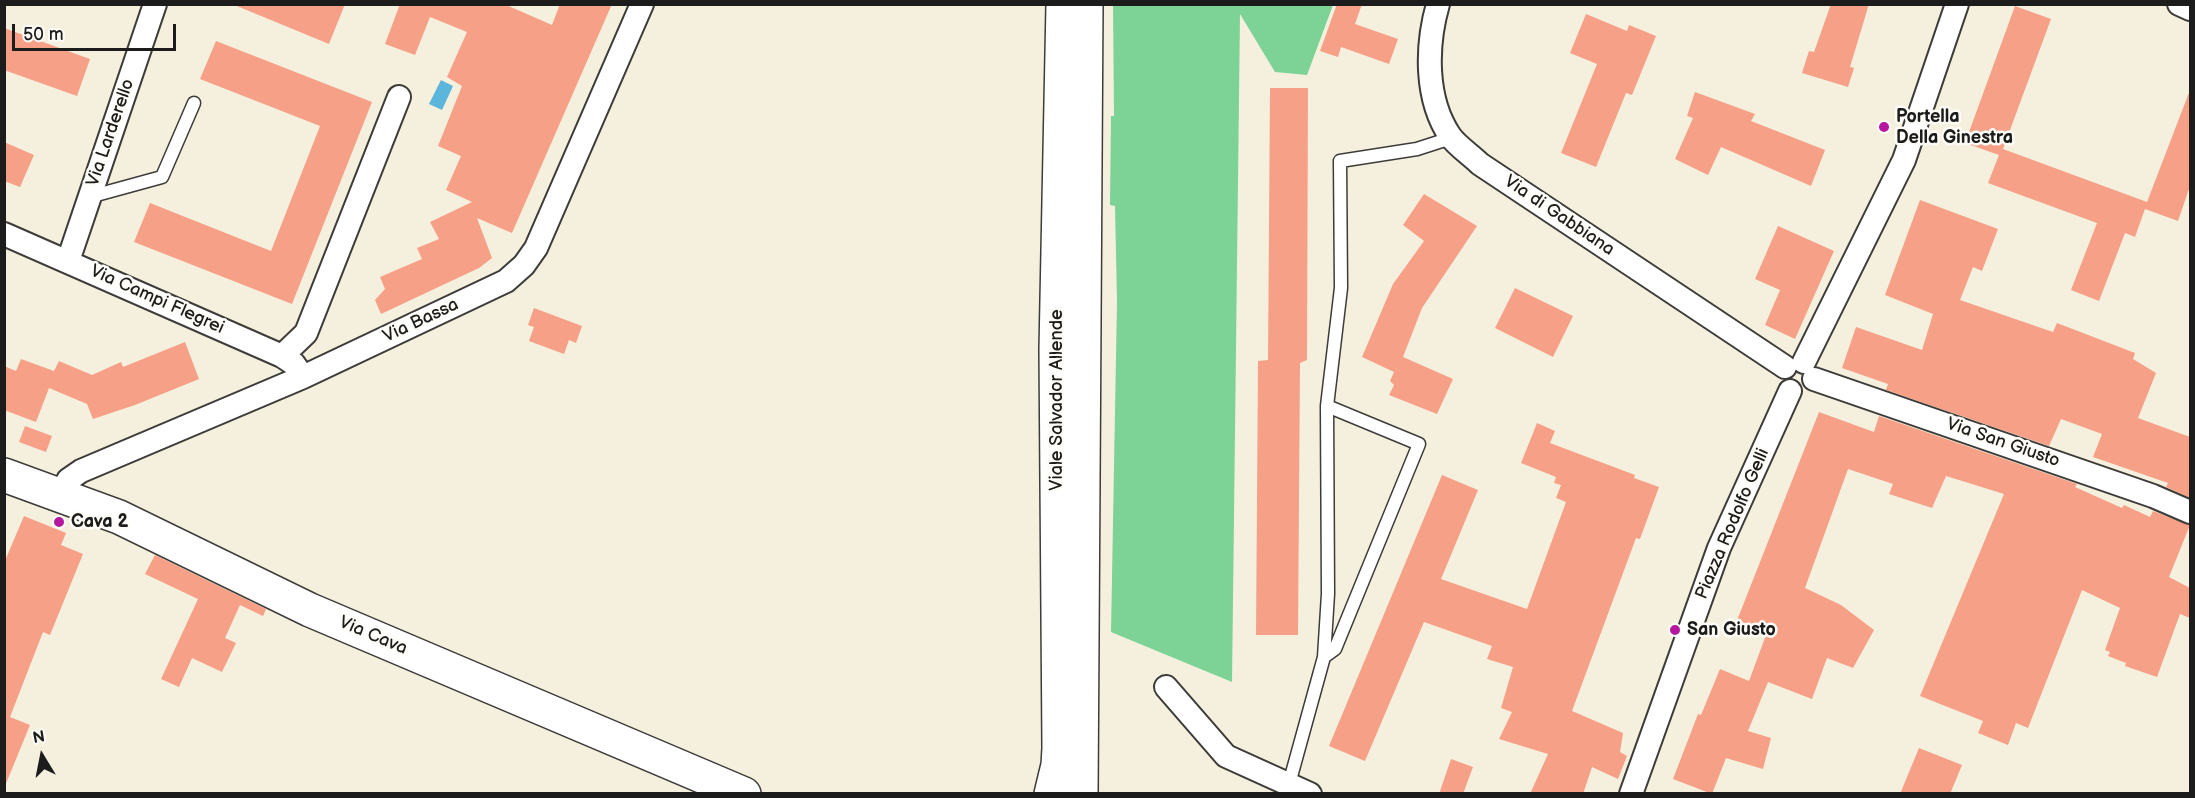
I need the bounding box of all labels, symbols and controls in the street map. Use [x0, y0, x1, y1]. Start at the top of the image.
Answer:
scale bar [15, 12, 178, 50]
text: 50 m [23, 24, 64, 45]
street label: Via Larderello [82, 76, 140, 190]
place label: Portella Della Ginestra [1896, 106, 2013, 148]
marker: Portella Della Ginestra [1877, 120, 1891, 134]
street label: Via di Gabbiana [1500, 171, 1618, 261]
street label: Via Campi Flegrei [87, 261, 227, 339]
street label: Via Bassa [380, 294, 462, 348]
street label: Viale Salvador Allende [1046, 309, 1068, 491]
street label: Via San Giusto [1944, 414, 2062, 472]
street label: Piazza Rodolfo Gelli [1691, 445, 1775, 603]
place label: Cava 2 [71, 511, 128, 533]
marker: Cava 2 [52, 515, 66, 529]
street label: Via Cava [336, 612, 410, 660]
place label: San Giusto [1687, 619, 1776, 641]
marker: San Giusto [1668, 623, 1682, 637]
north arrow [12, 726, 72, 786]
text: N [31, 727, 46, 748]

